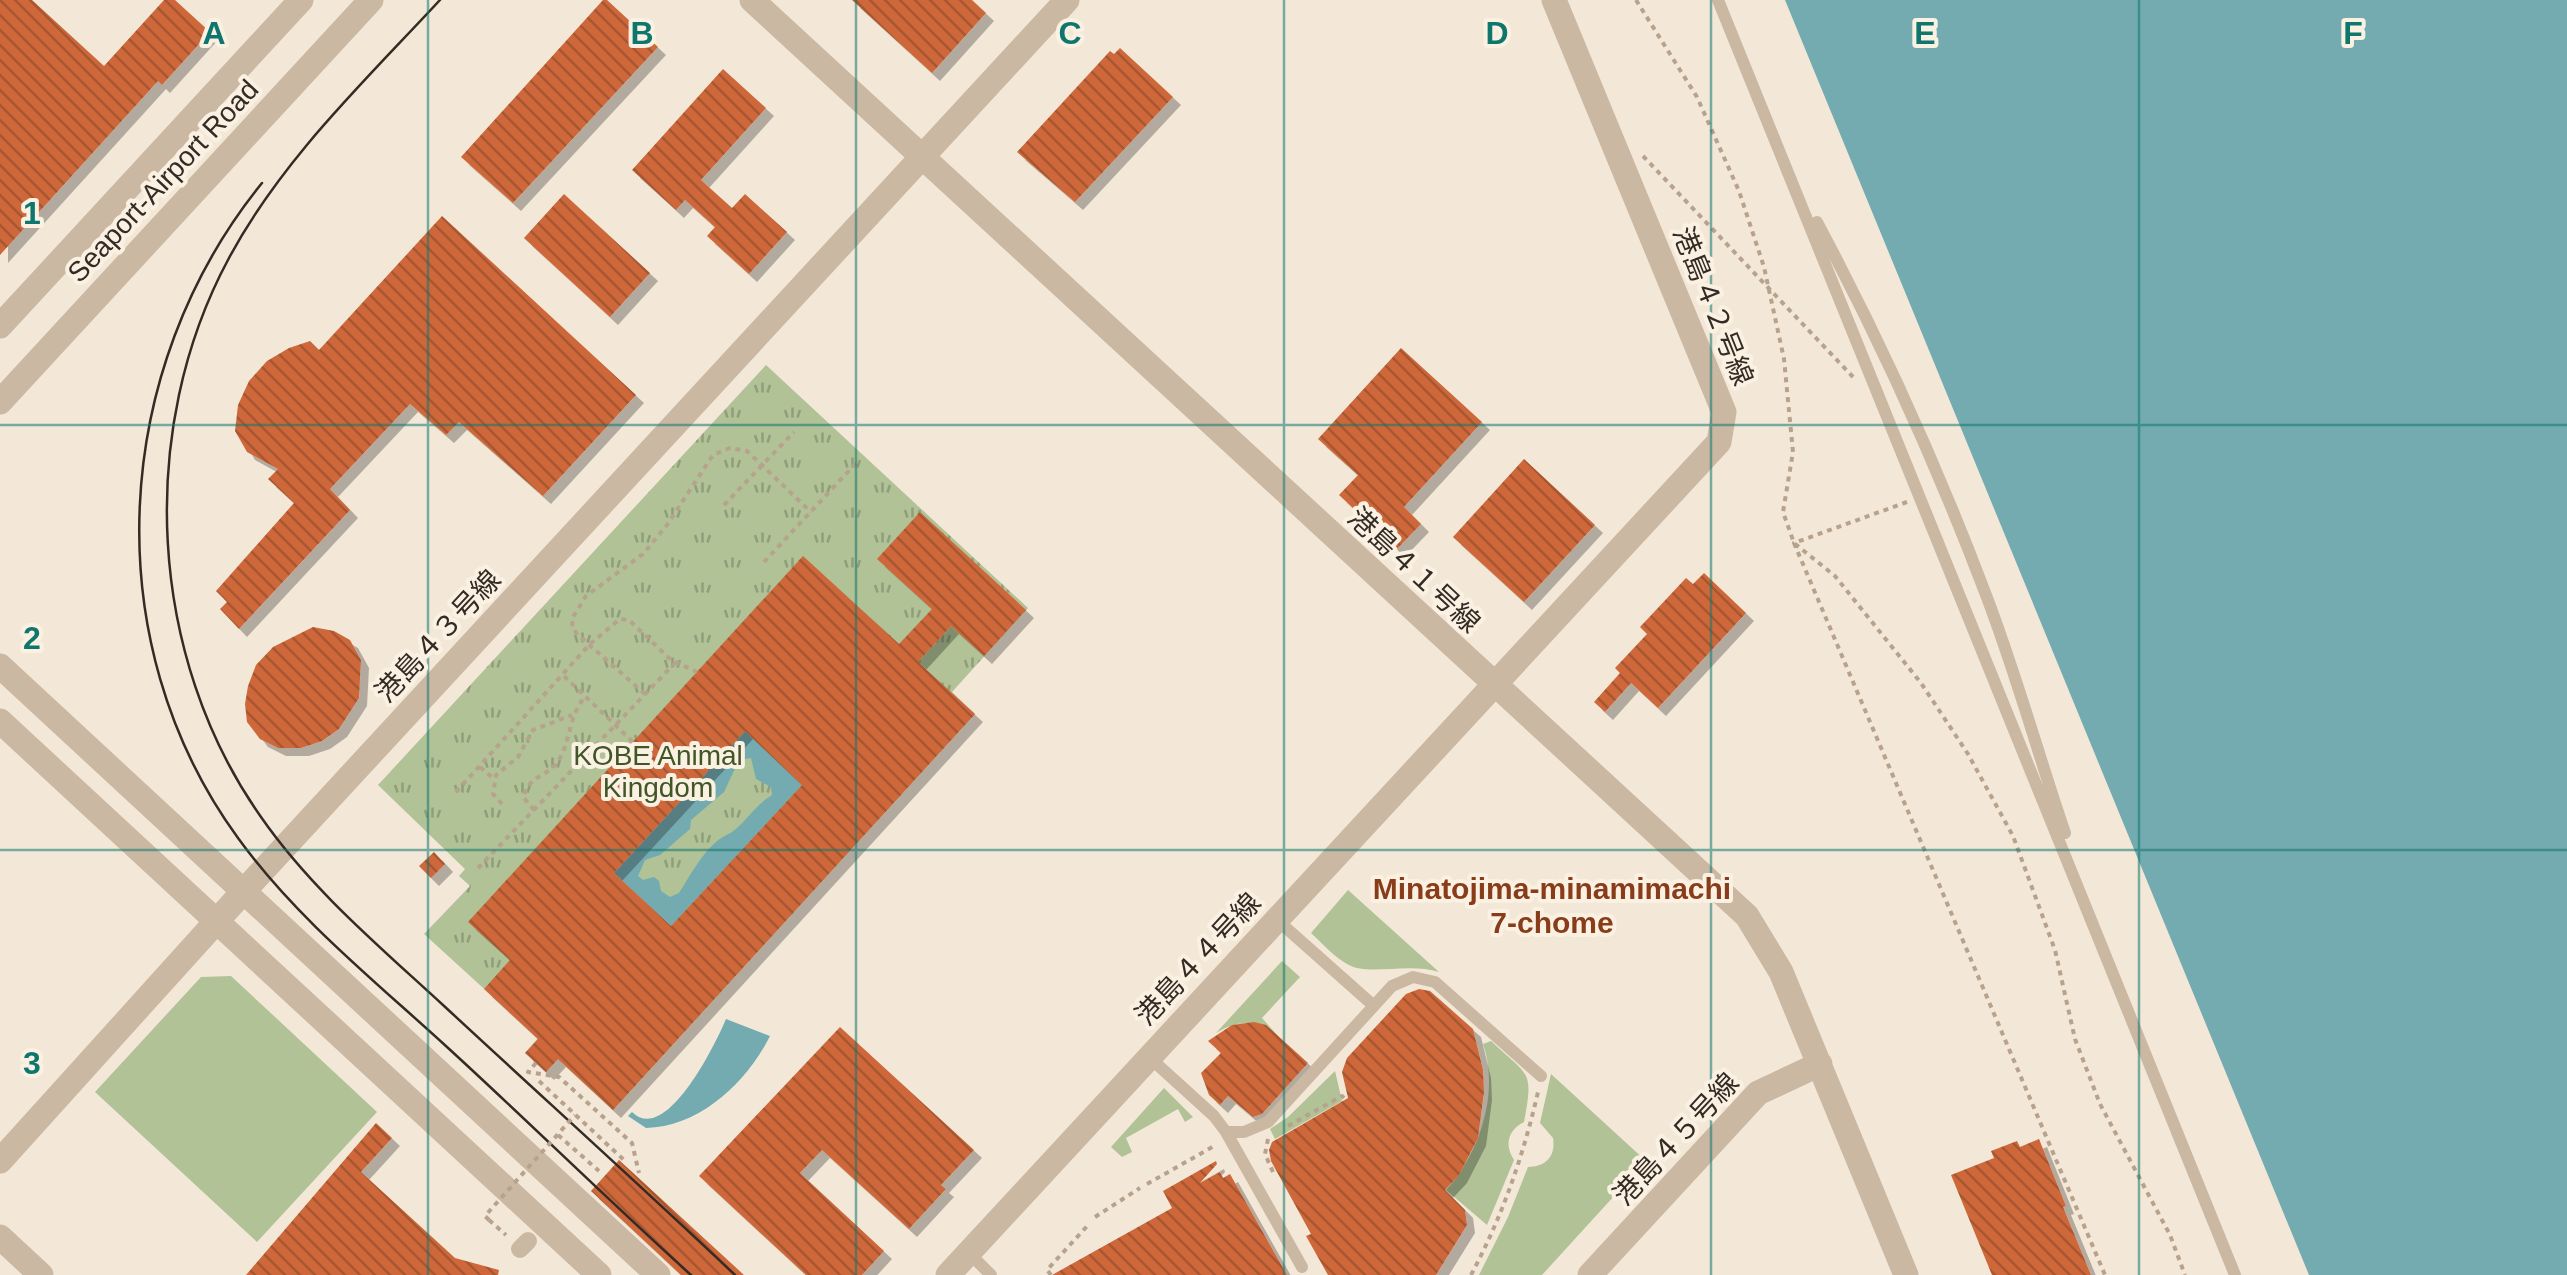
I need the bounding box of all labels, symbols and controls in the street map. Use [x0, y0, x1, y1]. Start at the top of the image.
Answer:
text: A [202, 15, 226, 51]
text: B [630, 15, 654, 51]
text: C [1058, 15, 1082, 51]
text: D [1485, 15, 1509, 51]
text: E [1914, 15, 1936, 51]
text: F [2343, 15, 2363, 51]
street label: Seaport-Airport Road [61, 74, 265, 288]
text: 1 [23, 195, 41, 231]
street label: 港島４２号線 [1667, 222, 1759, 390]
street label: 港島４１号線 [1342, 501, 1486, 639]
street label: 港島４３号線 [369, 564, 507, 708]
text: 2 [23, 620, 41, 656]
park label: KOBE Animal Kingdom [573, 740, 743, 803]
district label: Minatojima-minamimachi 7-chome [1373, 872, 1731, 939]
street label: 港島４４号線 [1129, 887, 1267, 1031]
text: 3 [23, 1045, 41, 1081]
street label: 港島４５号線 [1607, 1067, 1745, 1211]

